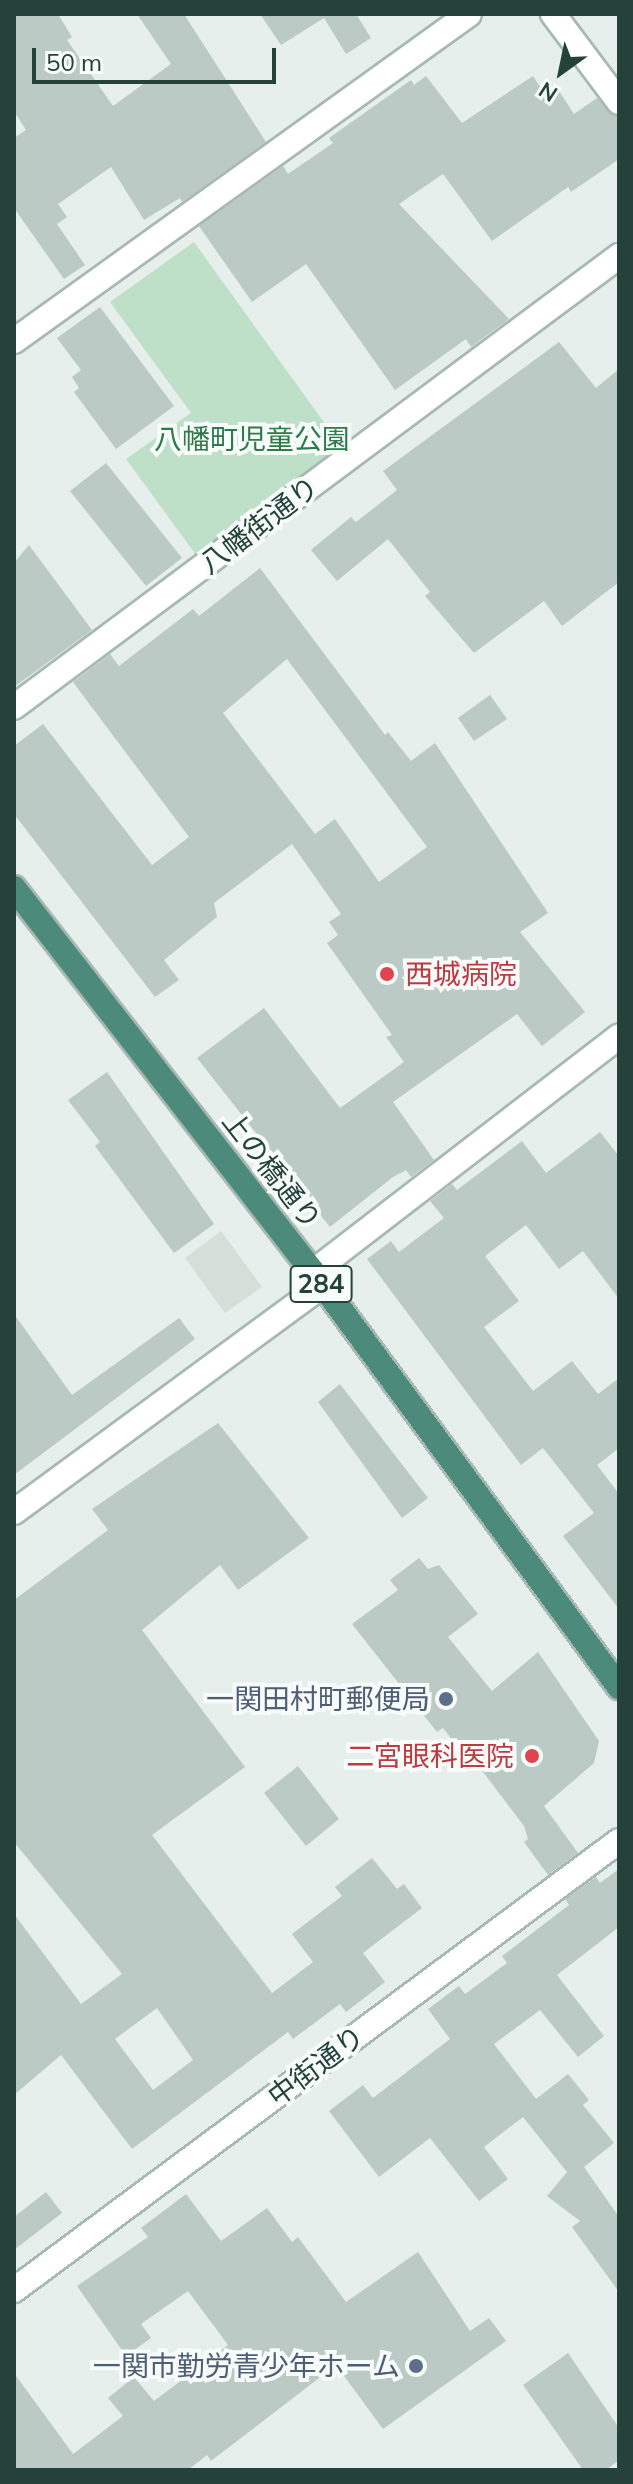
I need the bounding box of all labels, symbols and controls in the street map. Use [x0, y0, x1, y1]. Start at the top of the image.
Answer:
scale bar [36, 32, 280, 82]
north arrow [521, 32, 601, 112]
text: 50 m [46, 47, 102, 77]
text: N [533, 76, 563, 108]
park label: 八幡町児童公園 [154, 422, 350, 456]
street label: 八幡街通り [193, 469, 325, 581]
place label: 西城病院 [405, 957, 517, 991]
marker: 西城病院 [376, 963, 398, 985]
street label: 上の橋通り [216, 1104, 328, 1236]
road number: 284 [289, 1262, 353, 1306]
place label: 一関田村町郵便局 [206, 1682, 430, 1716]
marker: 一関田村町郵便局 [437, 1690, 455, 1708]
place label: 二宮眼科医院 [346, 1739, 514, 1773]
marker: 二宮眼科医院 [521, 1745, 543, 1767]
street label: 中街通り [261, 2019, 371, 2113]
place label: 一関市勤労青少年ホーム [92, 2349, 400, 2383]
marker: 一関市勤労青少年ホーム [407, 2357, 425, 2375]

